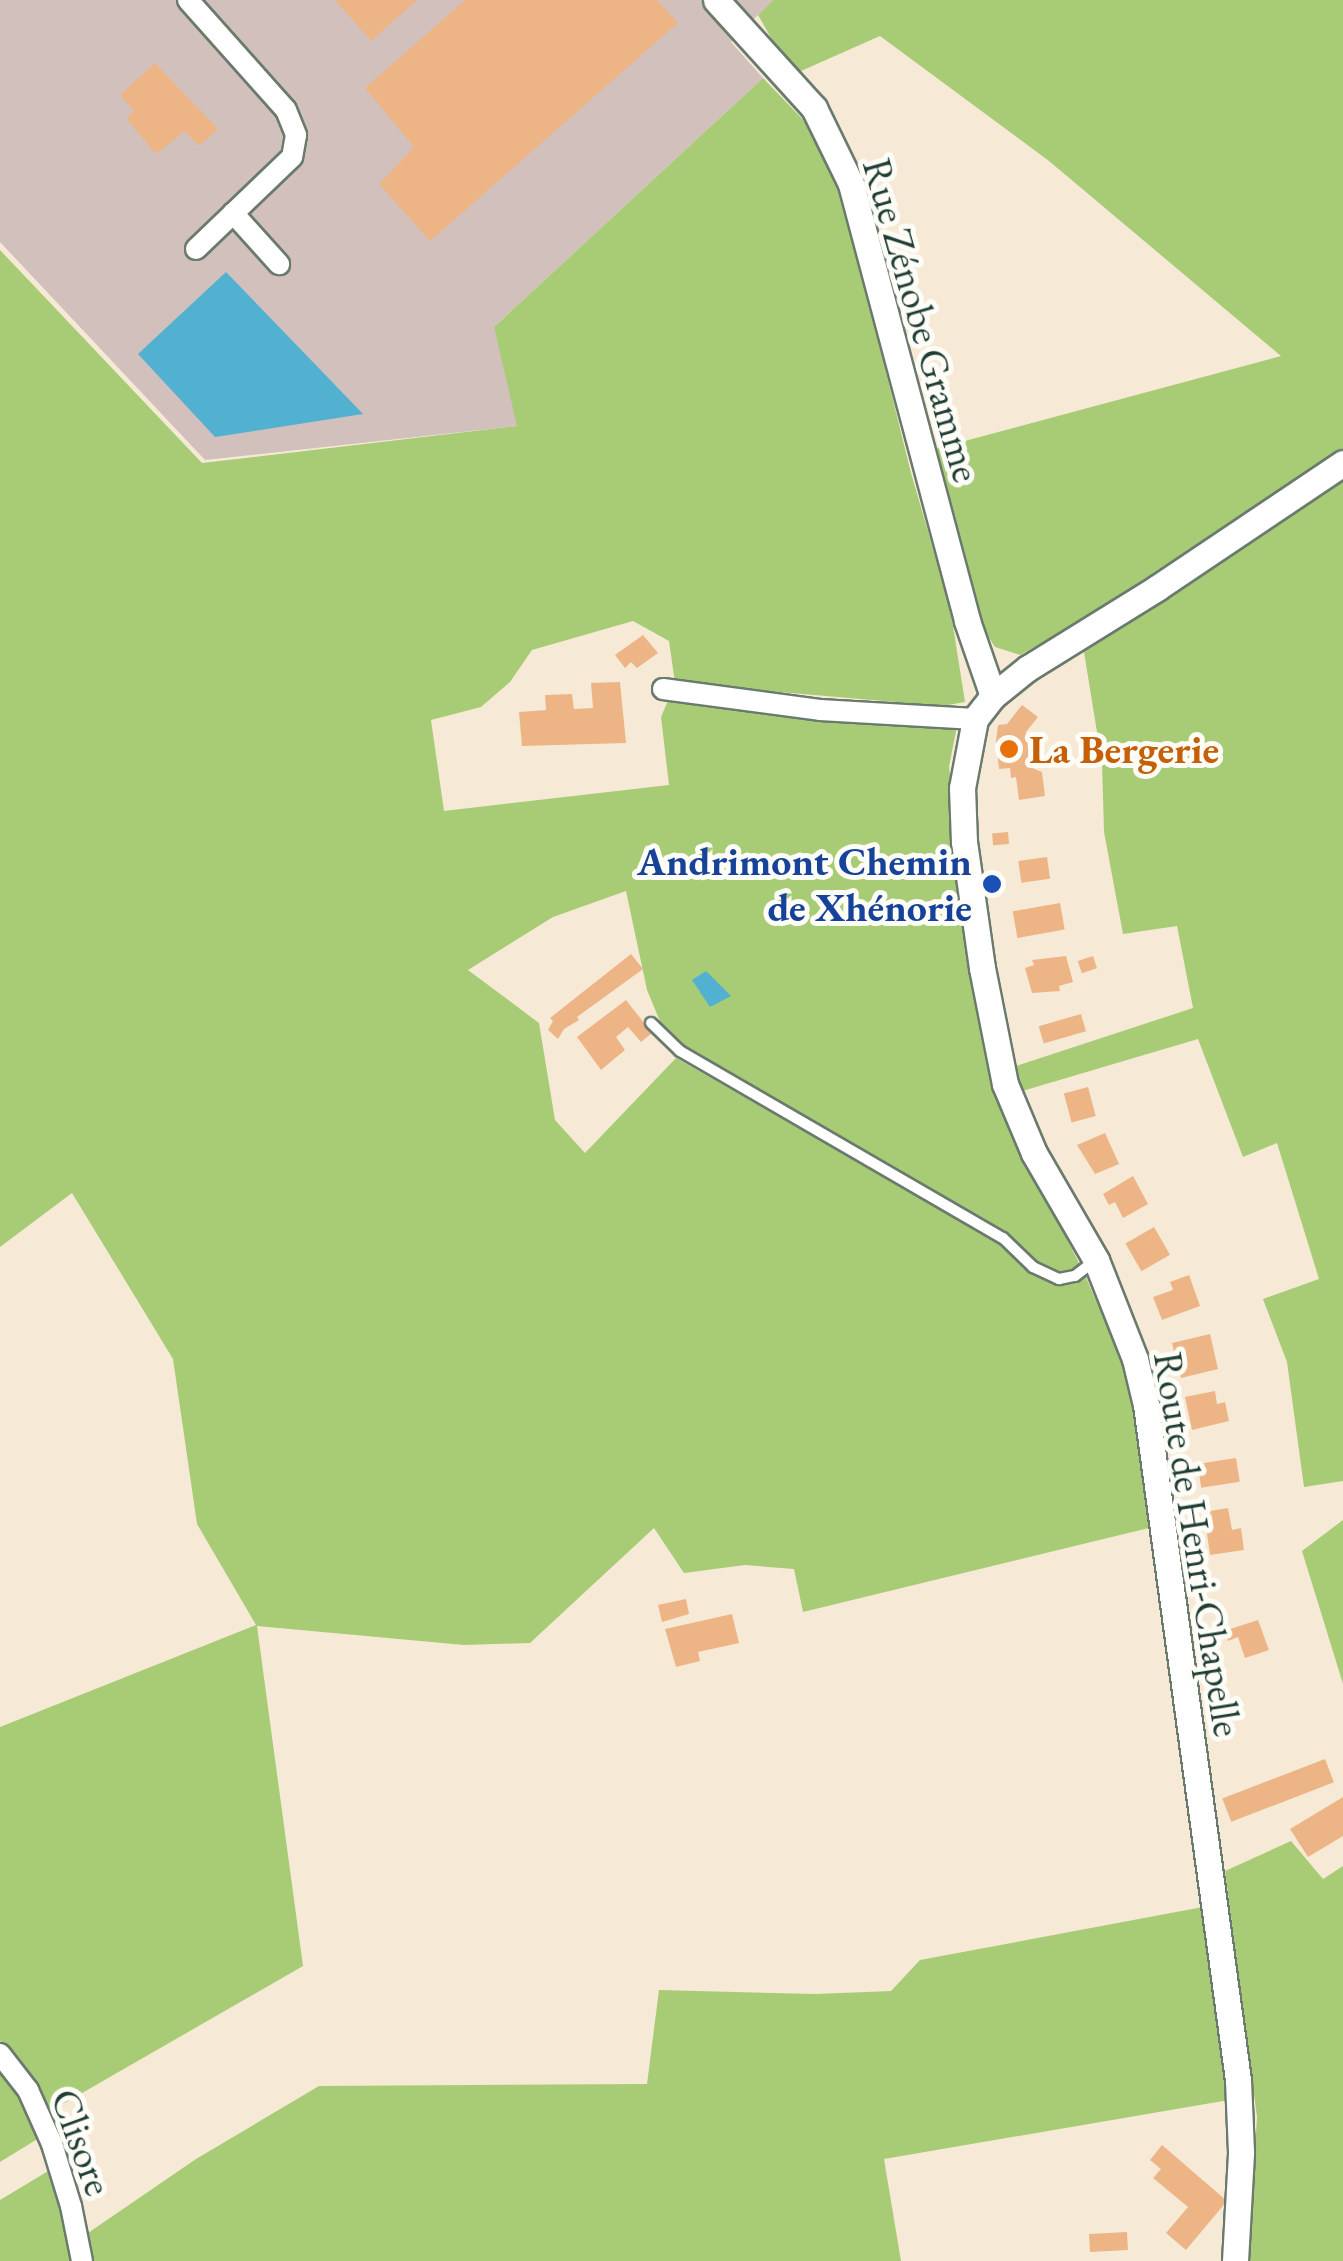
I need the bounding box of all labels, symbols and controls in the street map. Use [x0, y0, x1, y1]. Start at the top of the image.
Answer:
street label: Rue Zénobe Gramme [853, 153, 991, 487]
place label: La Bergerie [1029, 725, 1219, 773]
marker: La Bergerie [998, 738, 1020, 760]
place label: Andrimont Chemin de Xhénorie [637, 837, 972, 931]
marker: Andrimont Chemin de Xhénorie [981, 873, 1003, 895]
street label: Route de Henri-Chapelle [1144, 1348, 1252, 1740]
street label: Clisore [41, 2082, 123, 2202]

